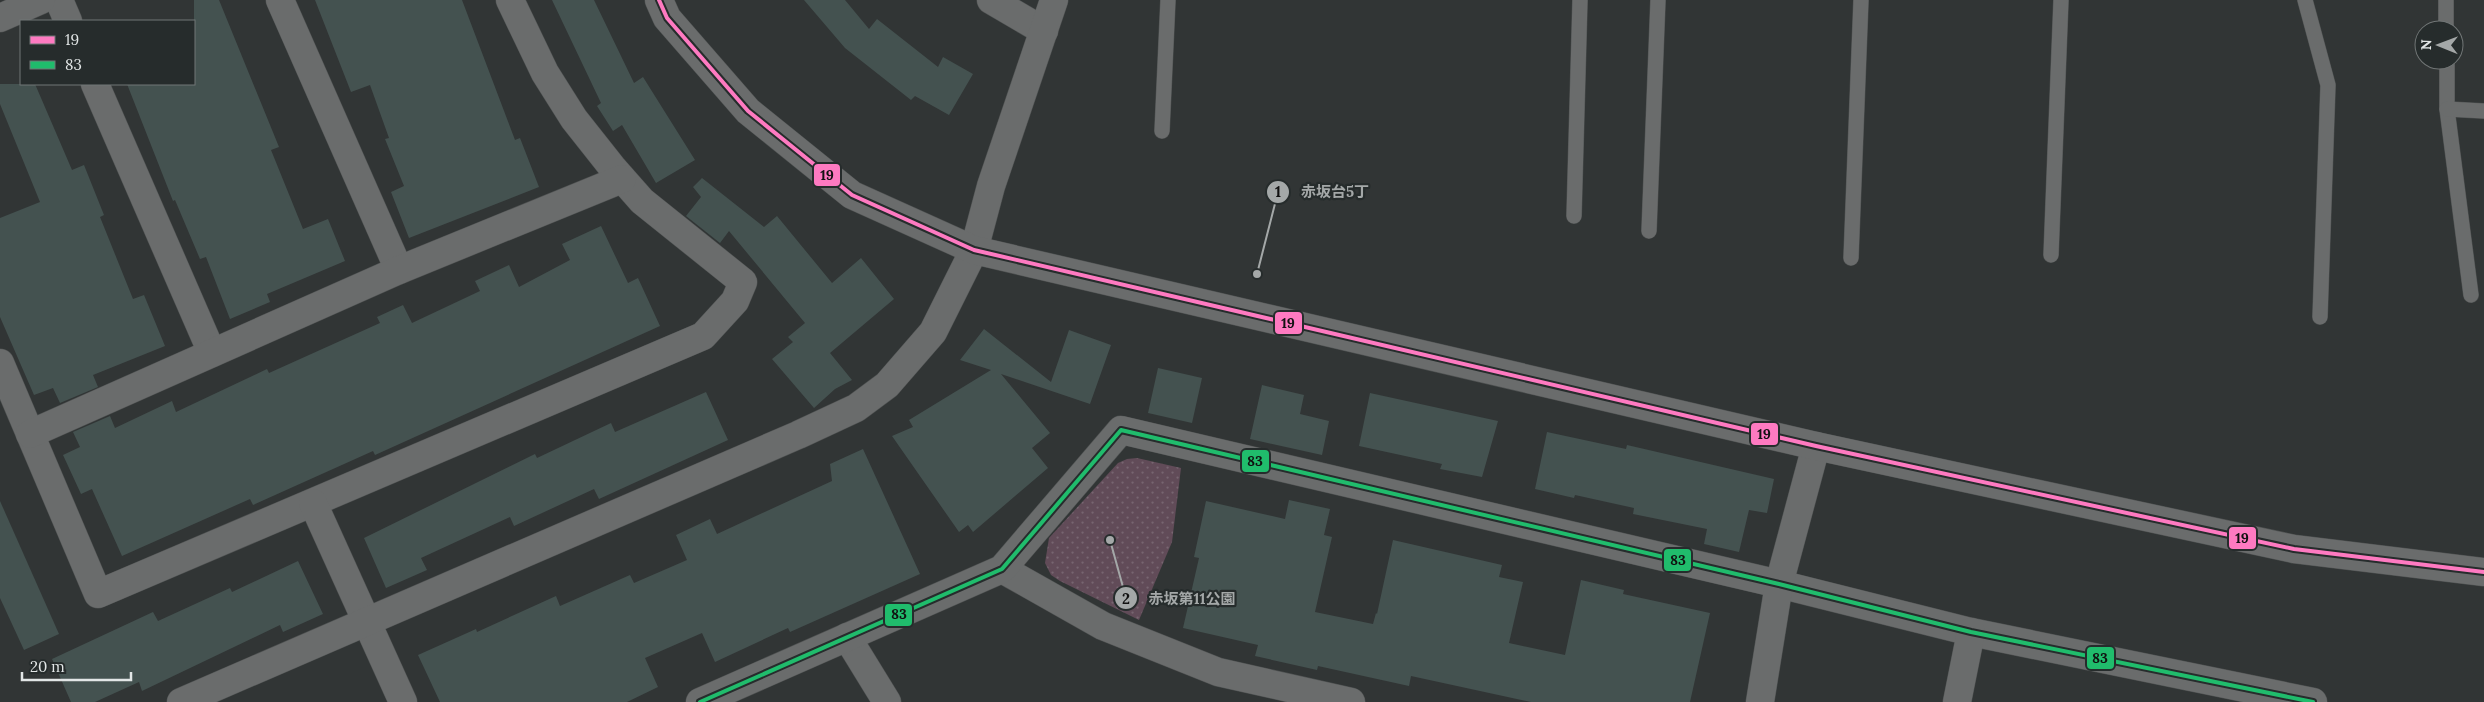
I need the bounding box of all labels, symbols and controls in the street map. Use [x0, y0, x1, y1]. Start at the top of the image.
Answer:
legend [20, 20, 195, 85]
north arrow [2414, 20, 2464, 70]
text: 19 [65, 30, 79, 49]
text: N [2417, 39, 2435, 50]
text: 83 [65, 55, 82, 74]
line badge: 19 [813, 163, 841, 187]
text: 19 [820, 166, 834, 184]
callout: 赤坂台5丁 [1266, 177, 1379, 207]
text: 1 [1275, 182, 1281, 201]
text: 赤坂台5丁 [1301, 182, 1369, 201]
line badge: 19 [1274, 311, 1303, 335]
text: 19 [1281, 314, 1295, 332]
line badge: 19 [1750, 422, 1779, 446]
text: 19 [1757, 425, 1771, 443]
line badge: 83 [1241, 449, 1270, 473]
text: 83 [1247, 452, 1263, 470]
line badge: 19 [2228, 526, 2257, 550]
text: 19 [2235, 529, 2249, 547]
line badge: 83 [1663, 548, 1692, 572]
text: 83 [1670, 551, 1686, 569]
callout: 赤坂第11公園 [1114, 583, 1246, 613]
text: 2 [1122, 589, 1130, 608]
text: 赤坂第11公園 [1148, 589, 1236, 608]
line badge: 83 [884, 603, 913, 627]
text: 83 [891, 605, 907, 623]
line badge: 83 [2086, 646, 2115, 670]
text: 83 [2092, 649, 2108, 667]
scale bar [22, 650, 131, 682]
text: 20 m [30, 657, 65, 676]

